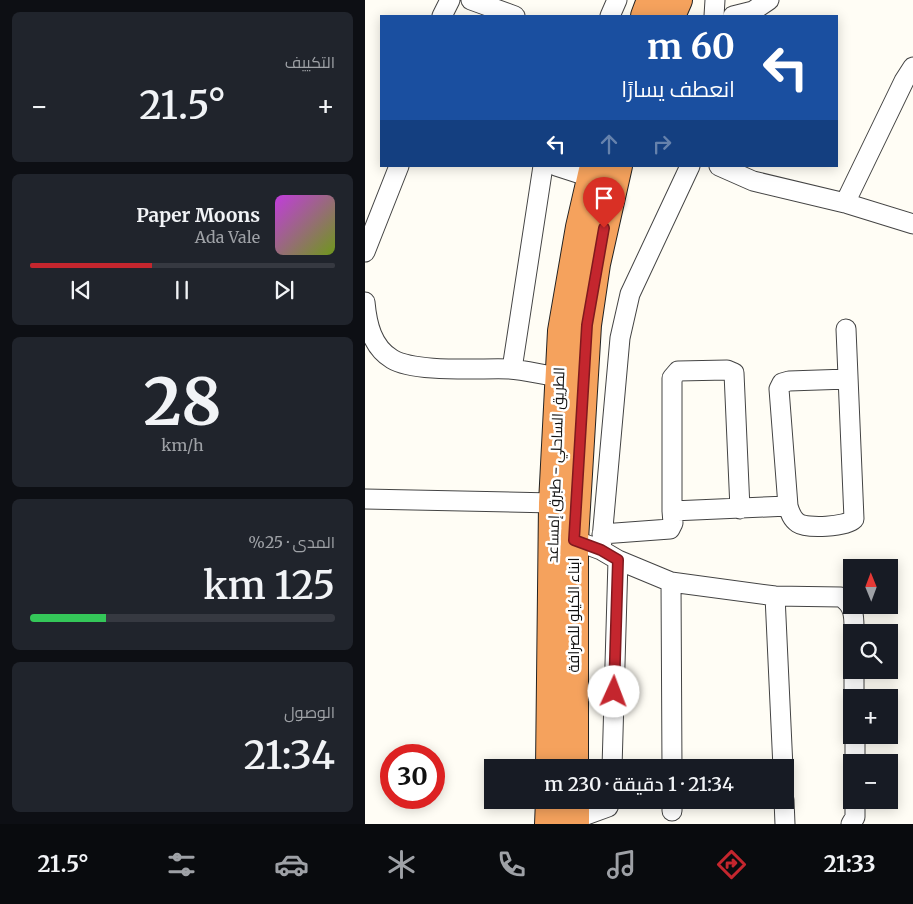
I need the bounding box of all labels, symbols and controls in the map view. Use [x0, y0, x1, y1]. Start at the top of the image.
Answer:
text: 60 m [647, 25, 735, 69]
icon: left [753, 35, 818, 100]
text: التكييف [285, 52, 335, 72]
text: انعطف يسارًا [621, 75, 735, 103]
text: 21.5° [139, 82, 226, 129]
text: − [30, 88, 49, 124]
text: + [316, 88, 335, 124]
icon: left [542, 130, 570, 158]
icon: ahead [595, 130, 623, 158]
icon: right [648, 130, 676, 158]
pin [583, 177, 625, 228]
icon: arrive [590, 184, 618, 212]
text: Paper Moons [136, 203, 260, 227]
text: Ada Vale [195, 227, 260, 247]
icon: previous [67, 276, 95, 304]
icon: pause [168, 276, 196, 304]
icon: next [270, 276, 298, 304]
text: 28 [143, 361, 222, 443]
street label: الطريق الساحلي - طبرق إمساعد [543, 367, 571, 563]
text: km/h [161, 435, 204, 455]
text: المدى · 25% [248, 532, 335, 552]
street label: ابناء الكيلو للصرافة [564, 557, 583, 673]
north arrow [843, 559, 897, 614]
map controls [843, 559, 898, 809]
text: 125 km [203, 562, 335, 609]
button: search [843, 624, 898, 679]
position arrow [587, 665, 639, 717]
button: + [843, 689, 898, 744]
text: الوصول [284, 702, 335, 722]
text: 21:34 [244, 732, 335, 779]
speed limit sign: 30 [380, 744, 445, 809]
button: − [843, 754, 898, 809]
text: 21:34 · 1 دقيقة · 230 m [544, 772, 734, 796]
icon: filters [164, 847, 199, 882]
icon: car [274, 847, 309, 882]
icon: climate [384, 847, 419, 882]
icon: phone [494, 847, 529, 882]
icon: music [604, 847, 639, 882]
icon: directions [714, 847, 749, 882]
text: 21.5° [38, 850, 89, 878]
text: 21:33 [824, 850, 876, 878]

